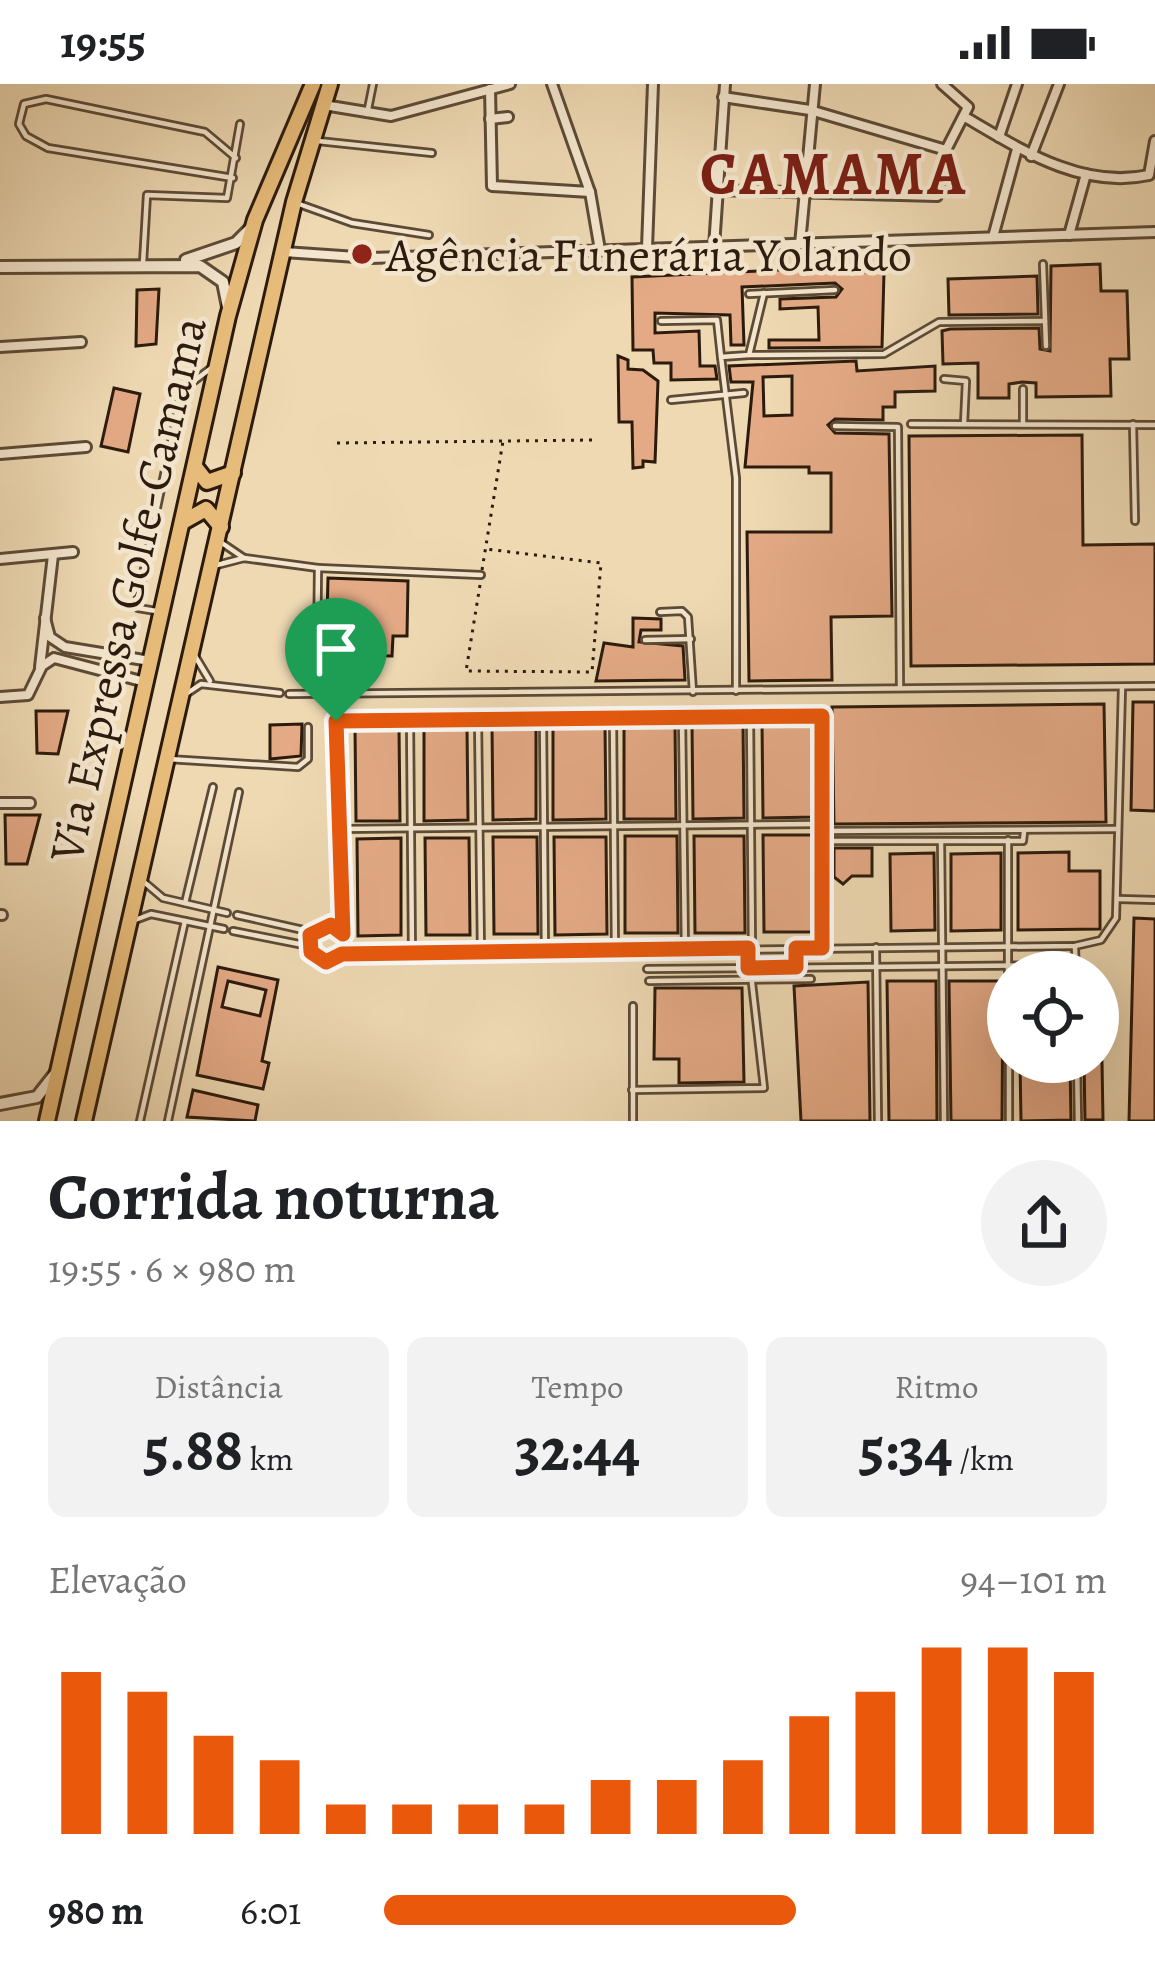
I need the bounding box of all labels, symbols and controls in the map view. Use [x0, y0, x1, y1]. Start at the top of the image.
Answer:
text: 19:55 [60, 11, 146, 73]
district label: CAMAMA [700, 133, 968, 215]
place label: Agência Funerária Yolando [385, 222, 912, 288]
marker: Agência Funerária Yolando [349, 241, 375, 267]
street label: Via Expressa Golfe-Camama [33, 310, 223, 869]
pin [285, 598, 387, 721]
icon: arrive [303, 616, 369, 682]
map controls [987, 951, 1119, 1083]
button: locate [987, 951, 1119, 1083]
text: Corrida noturna [48, 1152, 499, 1242]
button: share [981, 1160, 1107, 1286]
text: 19:55 · 6 × 980 m [48, 1242, 296, 1295]
text: Distância [154, 1364, 283, 1409]
text: Tempo [531, 1364, 624, 1409]
text: Ritmo [895, 1364, 978, 1409]
text: 5.88 [143, 1409, 243, 1491]
text: 32:44 [515, 1409, 640, 1491]
text: 5:34 [859, 1409, 953, 1491]
text: km [243, 1436, 294, 1481]
text: /km [953, 1436, 1014, 1481]
text: Elevação [48, 1553, 187, 1606]
text: 94–101 m [960, 1553, 1107, 1606]
text: 980 m [48, 1884, 144, 1937]
text: 6:01 [240, 1884, 301, 1937]

